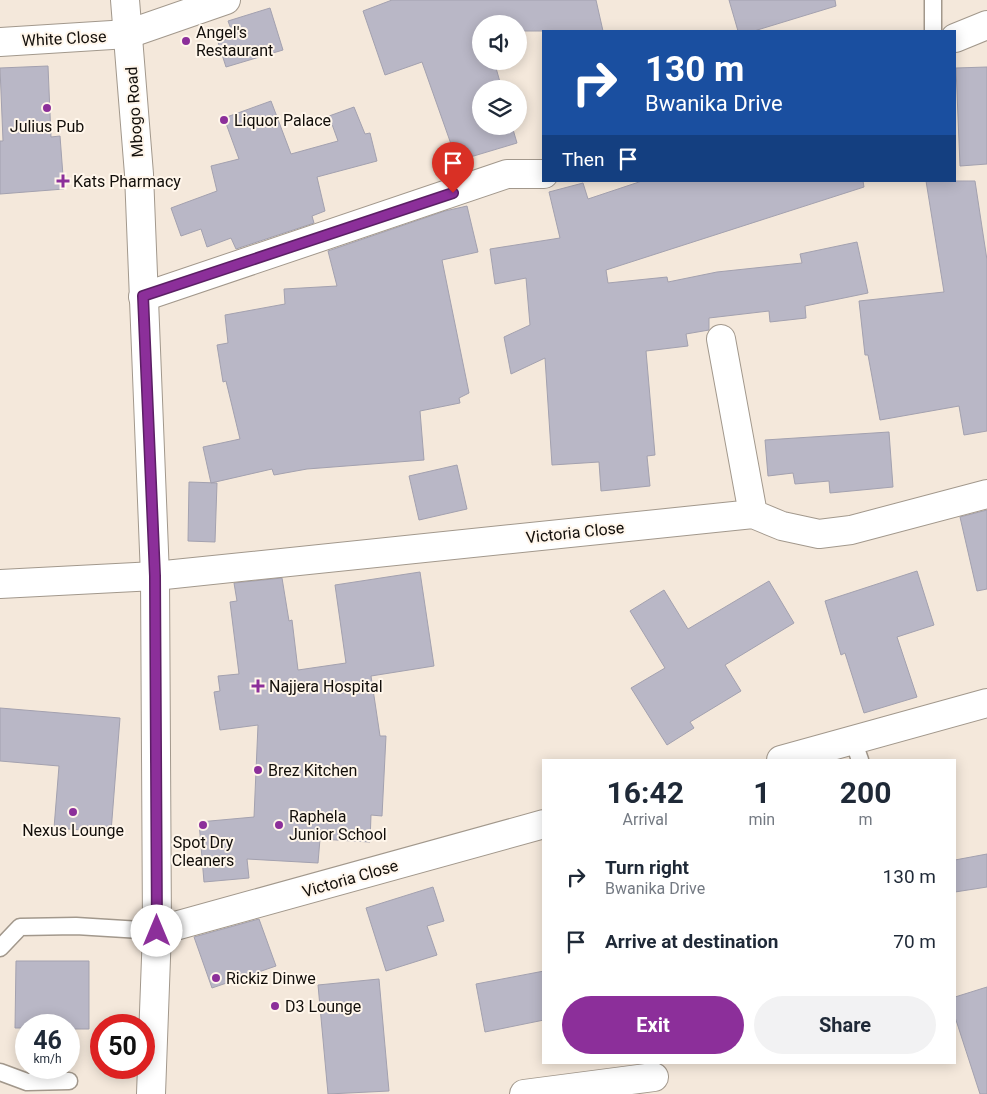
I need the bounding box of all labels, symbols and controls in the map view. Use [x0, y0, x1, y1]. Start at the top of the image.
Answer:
map controls [472, 15, 527, 135]
button: sound [472, 15, 527, 70]
place label: Angel's Restaurant [196, 23, 273, 60]
street label: White Close [21, 27, 107, 50]
marker: Angel's Restaurant [180, 35, 192, 47]
text: 130 m [645, 49, 744, 90]
icon: right [562, 50, 627, 115]
street label: Mbogo Road [122, 66, 147, 158]
button: layers [472, 80, 527, 135]
text: Bwanika Drive [645, 91, 783, 116]
marker: Julius Pub [41, 102, 53, 114]
place label: Liquor Palace [234, 111, 331, 130]
marker: Liquor Palace [218, 114, 230, 126]
place label: Julius Pub [10, 117, 84, 136]
pin [432, 142, 474, 193]
icon: arrive [614, 145, 642, 173]
text: Then [562, 148, 604, 171]
icon: arrive [439, 149, 467, 177]
place label: Kats Pharmacy [73, 172, 181, 191]
marker: Kats Pharmacy [57, 175, 69, 187]
street label: Victoria Close [525, 518, 625, 547]
place label: Najjera Hospital [269, 677, 383, 696]
marker: Najjera Hospital [251, 679, 265, 693]
place label: Brez Kitchen [268, 761, 357, 780]
marker: Brez Kitchen [252, 764, 264, 776]
text: 16:42 [607, 775, 684, 810]
text: 1 [753, 775, 770, 810]
text: 200 [840, 775, 891, 810]
marker: Nexus Lounge [67, 806, 79, 818]
place label: Raphela Junior School [289, 807, 387, 844]
text: Arrival [623, 810, 668, 829]
text: min [748, 810, 775, 829]
text: m [859, 810, 873, 829]
marker: Spot Dry Cleaners [197, 819, 209, 831]
marker: Raphela Junior School [273, 819, 285, 831]
place label: Nexus Lounge [22, 821, 124, 840]
place label: Spot Dry Cleaners [172, 833, 234, 870]
street label: Victoria Close [300, 856, 400, 901]
text: Turn right [605, 856, 689, 879]
icon: right [562, 863, 590, 891]
text: 130 m [883, 865, 936, 888]
text: Bwanika Drive [605, 879, 705, 898]
position arrow [130, 904, 182, 956]
icon: arrive [562, 928, 590, 956]
text: Arrive at destination [605, 930, 778, 953]
text: 70 m [893, 930, 936, 953]
place label: Rickiz Dinwe [226, 969, 316, 988]
marker: Rickiz Dinwe [210, 972, 222, 984]
button: Exit [562, 996, 744, 1054]
button: Share [754, 996, 936, 1054]
place label: D3 Lounge [285, 997, 361, 1016]
marker: D3 Lounge [269, 1000, 281, 1012]
speed limit sign: 50 [90, 1014, 155, 1079]
text: 46 [33, 1026, 62, 1055]
text: km/h [33, 1052, 62, 1066]

